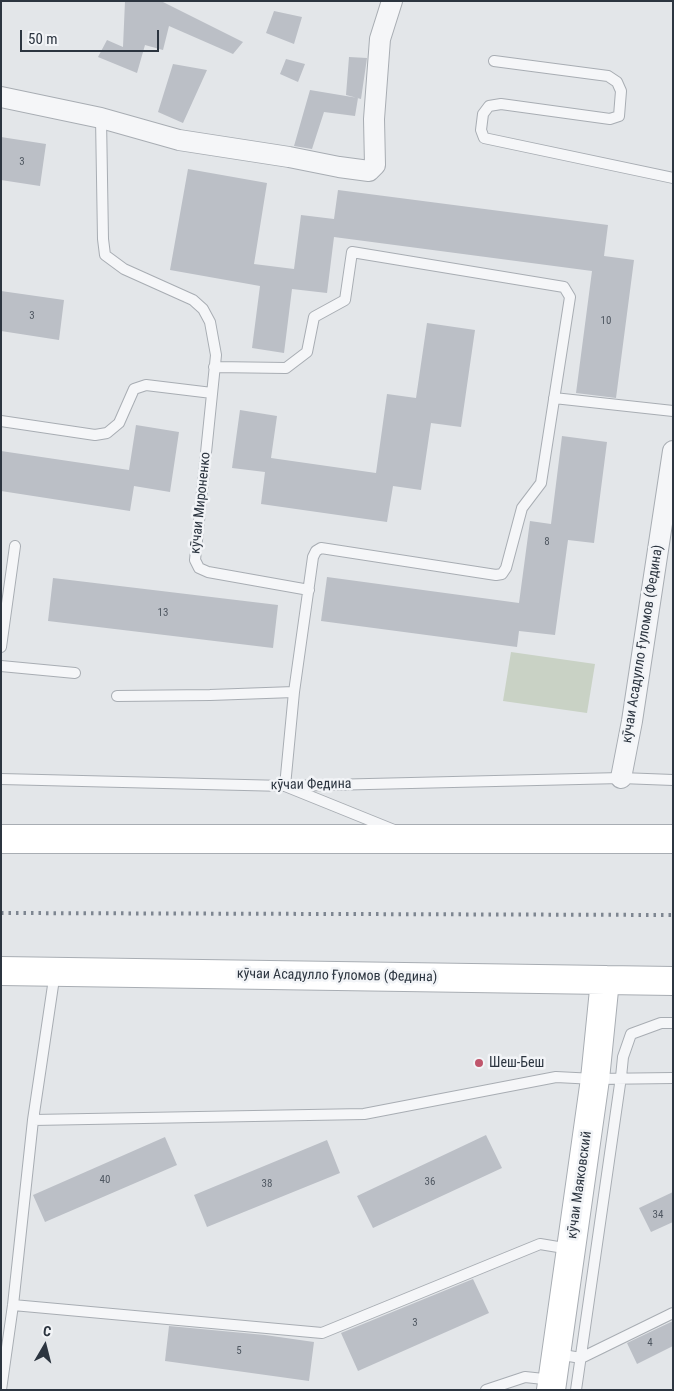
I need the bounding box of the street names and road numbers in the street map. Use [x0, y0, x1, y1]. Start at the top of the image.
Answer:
street label: кӯчаи Мироненко [187, 451, 215, 555]
street label: кӯчаи Асадулло Ғуломов (Федина) [619, 544, 667, 744]
street label: кӯчаи Федина [270, 776, 352, 794]
street label: кӯчаи Асадулло Ғуломов (Федина) [237, 966, 437, 986]
street label: кӯчаи Маяковский [564, 1130, 596, 1240]

